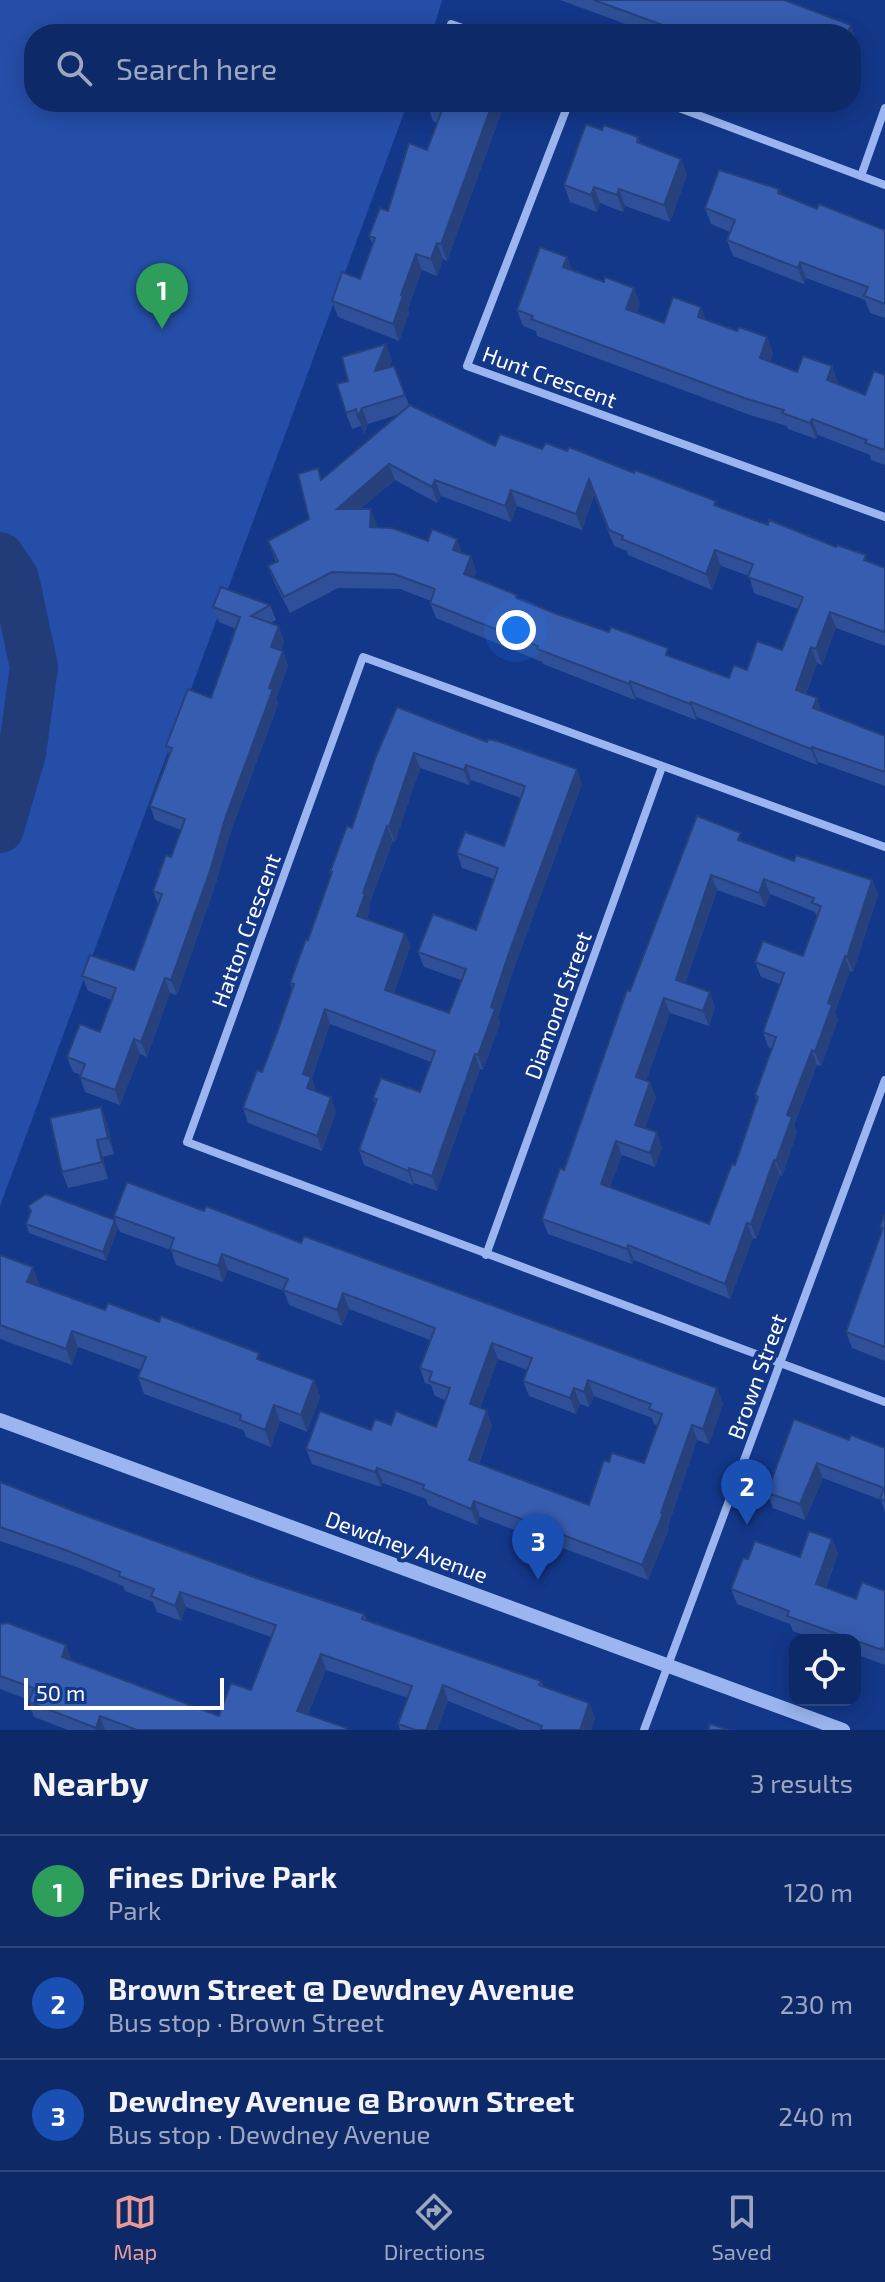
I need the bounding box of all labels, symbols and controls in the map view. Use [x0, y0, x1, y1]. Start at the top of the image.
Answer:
search box [24, 24, 861, 112]
icon: search [52, 46, 96, 90]
text: Search here [116, 50, 277, 86]
pin: 1 [136, 263, 188, 329]
street label: Hunt Crescent [479, 340, 621, 412]
your location [496, 610, 536, 650]
street label: Hatton Crescent [205, 850, 285, 1010]
street label: Diamond Street [518, 928, 596, 1082]
street label: Brown Street [721, 1310, 791, 1442]
pin: 2 [721, 1459, 773, 1525]
street label: Dewdney Avenue [322, 1505, 492, 1587]
pin: 3 [512, 1514, 564, 1580]
map controls [789, 1634, 861, 1706]
button: locate [789, 1634, 861, 1706]
scale bar [24, 1674, 224, 1710]
text: 50 m [36, 1679, 85, 1705]
text: Nearby [32, 1762, 149, 1803]
text: 3 results [750, 1767, 853, 1798]
text: Fines Drive Park [108, 1858, 337, 1894]
text: 1 [52, 1876, 64, 1907]
text: 120 m [784, 1876, 853, 1907]
text: Park [108, 1894, 161, 1925]
text: Brown Street @ Dewdney Avenue [108, 1970, 574, 2006]
text: 2 [50, 1988, 66, 2019]
text: 230 m [780, 1988, 853, 2019]
text: Bus stop · Brown Street [108, 2006, 384, 2037]
text: Dewdney Avenue @ Brown Street [108, 2082, 574, 2118]
text: 3 [51, 2100, 65, 2131]
text: 240 m [778, 2100, 853, 2131]
text: Bus stop · Dewdney Avenue [108, 2118, 431, 2149]
tab: Map [113, 2190, 157, 2264]
tab: Directions [384, 2190, 485, 2264]
tab: Saved [711, 2190, 772, 2264]

